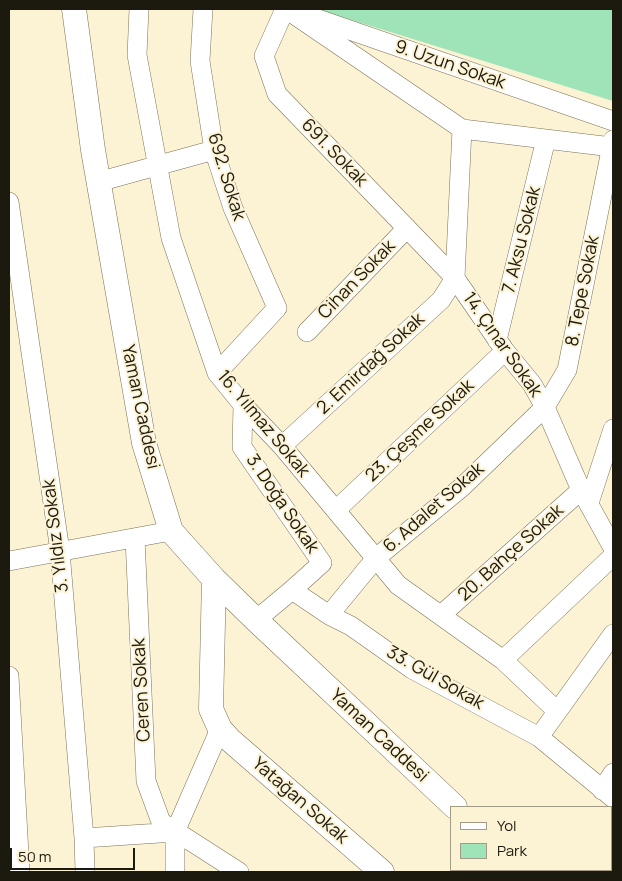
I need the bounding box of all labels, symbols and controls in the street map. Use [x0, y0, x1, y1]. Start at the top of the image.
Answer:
street label: 9. Uzun Sokak [392, 36, 508, 94]
street label: 691. Sokak [296, 114, 372, 192]
street label: 692. Sokak [202, 131, 250, 223]
street label: 7. Aksu Sokak [498, 184, 546, 296]
street label: 8. Tepe Sokak [562, 234, 604, 348]
street label: Cihan Sokak [314, 236, 400, 324]
street label: 14. Çınar Sokak [458, 288, 546, 402]
street label: 2. Emirdağ Sokak [313, 309, 429, 419]
street label: Yaman Caddesi [116, 343, 164, 471]
street label: 16. Yılmaz Sokak [212, 366, 314, 482]
street label: 23. Çeşme Sokak [361, 375, 479, 487]
street label: 3. Doğa Sokak [241, 450, 323, 558]
street label: 6. Adalet Sokak [379, 458, 489, 558]
street label: 3. Yıldız Sokak [38, 478, 74, 594]
street label: 20. Bahçe Sokak [454, 500, 568, 606]
street label: Ceren Sokak [128, 638, 156, 742]
street label: 33. Gül Sokak [382, 641, 488, 715]
street label: Yaman Caddesi [325, 685, 433, 787]
street label: Yatağan Sokak [248, 753, 352, 849]
legend [450, 806, 612, 871]
text: Yol [497, 815, 517, 836]
scale bar [12, 838, 138, 870]
text: Park [497, 840, 527, 861]
text: 50 m [18, 846, 52, 867]

